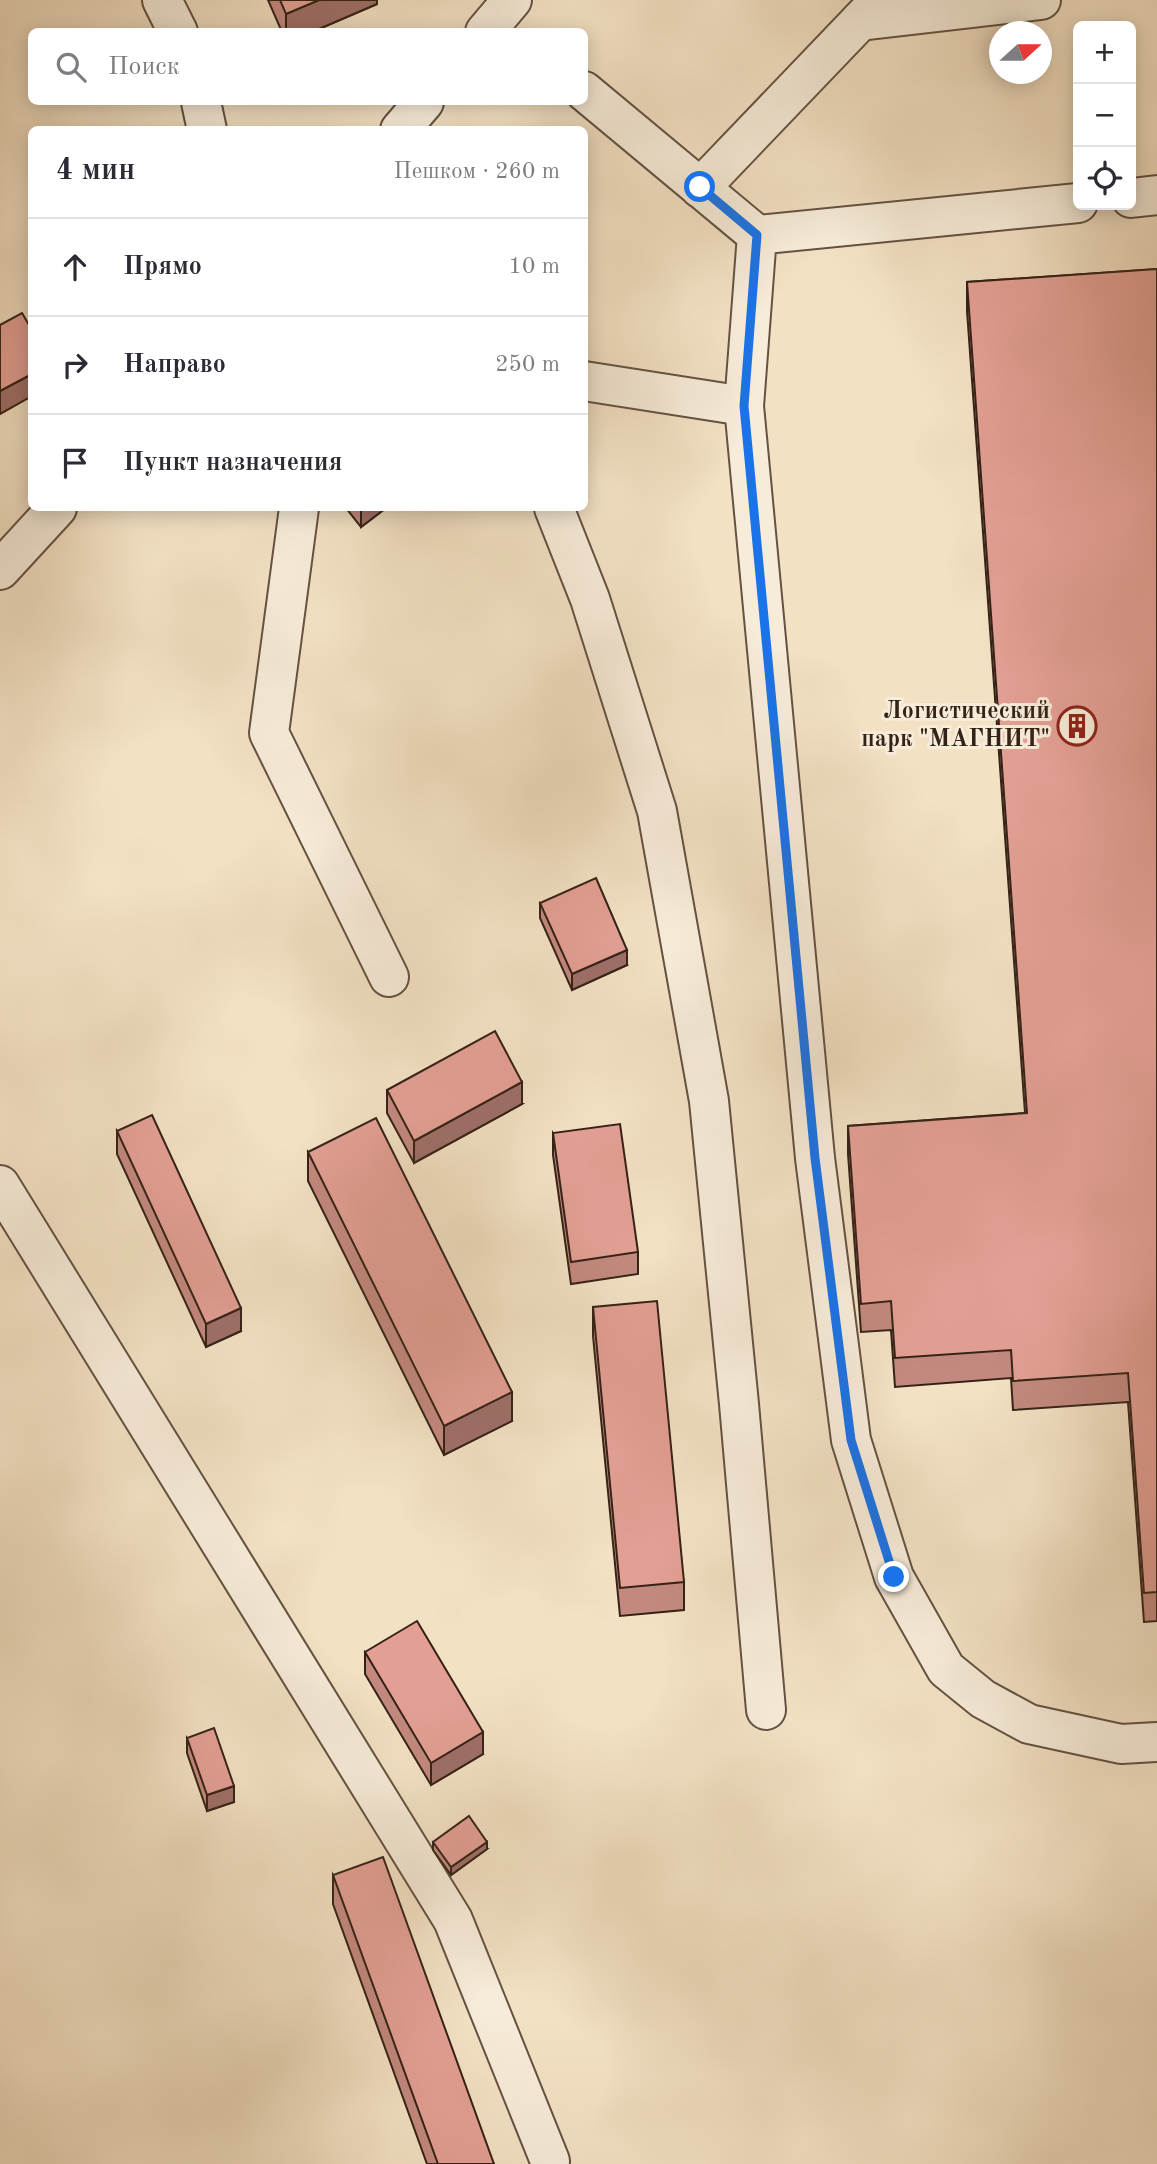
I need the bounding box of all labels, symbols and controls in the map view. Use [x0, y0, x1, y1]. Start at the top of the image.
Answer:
north arrow [989, 21, 1052, 84]
map controls [1073, 21, 1136, 210]
button: + [1073, 21, 1136, 84]
search box [28, 28, 588, 105]
icon: search [52, 48, 90, 86]
text: Поиск [108, 54, 180, 80]
button: − [1073, 84, 1136, 147]
button: locate [1073, 147, 1136, 210]
text: 4 мин [56, 156, 135, 186]
text: Пешком · 260 m [394, 160, 560, 183]
route start [684, 171, 715, 202]
icon: ahead [56, 248, 94, 286]
text: Прямо [123, 254, 202, 280]
text: 10 m [509, 255, 560, 278]
icon: right [56, 346, 94, 384]
text: Направо [123, 352, 226, 378]
text: 250 m [495, 353, 560, 376]
icon: arrive [56, 444, 94, 482]
text: Пункт назначения [123, 450, 342, 476]
place label: Логистический парк "МАГНИТ" [861, 700, 1050, 752]
building icon: Логистический парк "МАГНИТ" [1056, 705, 1098, 747]
route end [878, 1561, 909, 1592]

